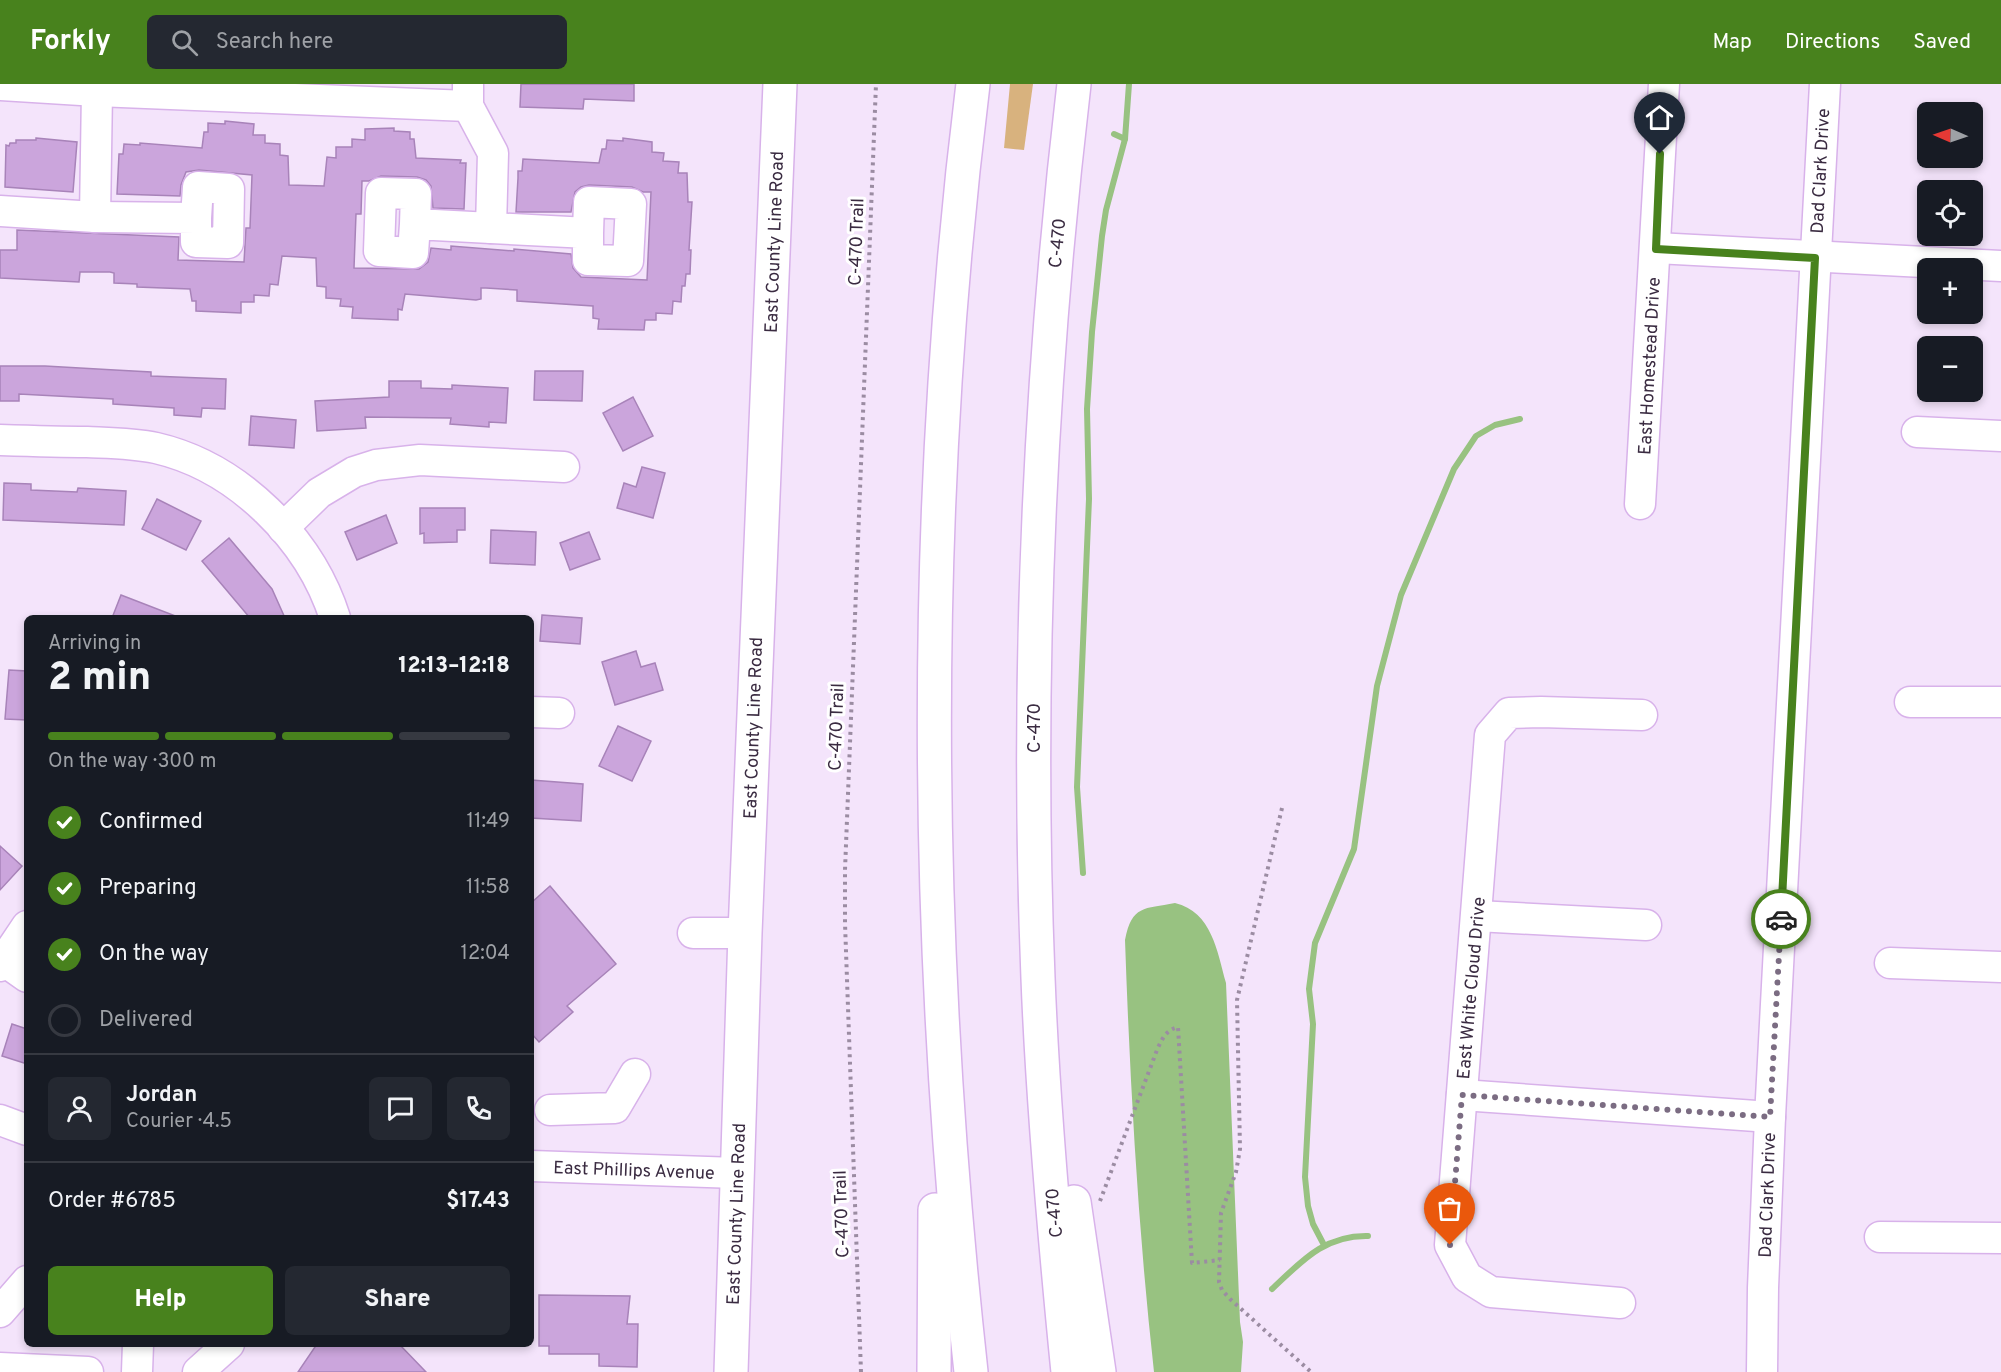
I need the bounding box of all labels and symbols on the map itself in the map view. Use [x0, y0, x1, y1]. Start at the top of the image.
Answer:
pin [1634, 92, 1685, 154]
north arrow [1917, 102, 1983, 168]
street label: Dad Clark Drive [1807, 108, 1836, 234]
street label: East County Line Road [761, 151, 790, 334]
street label: C-470 Trail [844, 198, 871, 286]
street label: C-470 [1045, 217, 1072, 269]
street label: East Homestead Drive [1634, 276, 1667, 456]
street label: East County Line Road [740, 637, 769, 820]
street label: C-470 Trail [824, 683, 851, 771]
street label: C-470 [1024, 703, 1047, 753]
courier [1751, 889, 1811, 949]
street label: East White Cloud Drive [1453, 896, 1492, 1080]
street label: East County Line Road [723, 1123, 752, 1306]
street label: Dad Clark Drive [1755, 1132, 1782, 1258]
street label: East Phillips Avenue [553, 1157, 715, 1186]
street label: C-470 Trail [829, 1170, 856, 1258]
pin [1424, 1183, 1475, 1245]
street label: C-470 [1042, 1187, 1069, 1239]

